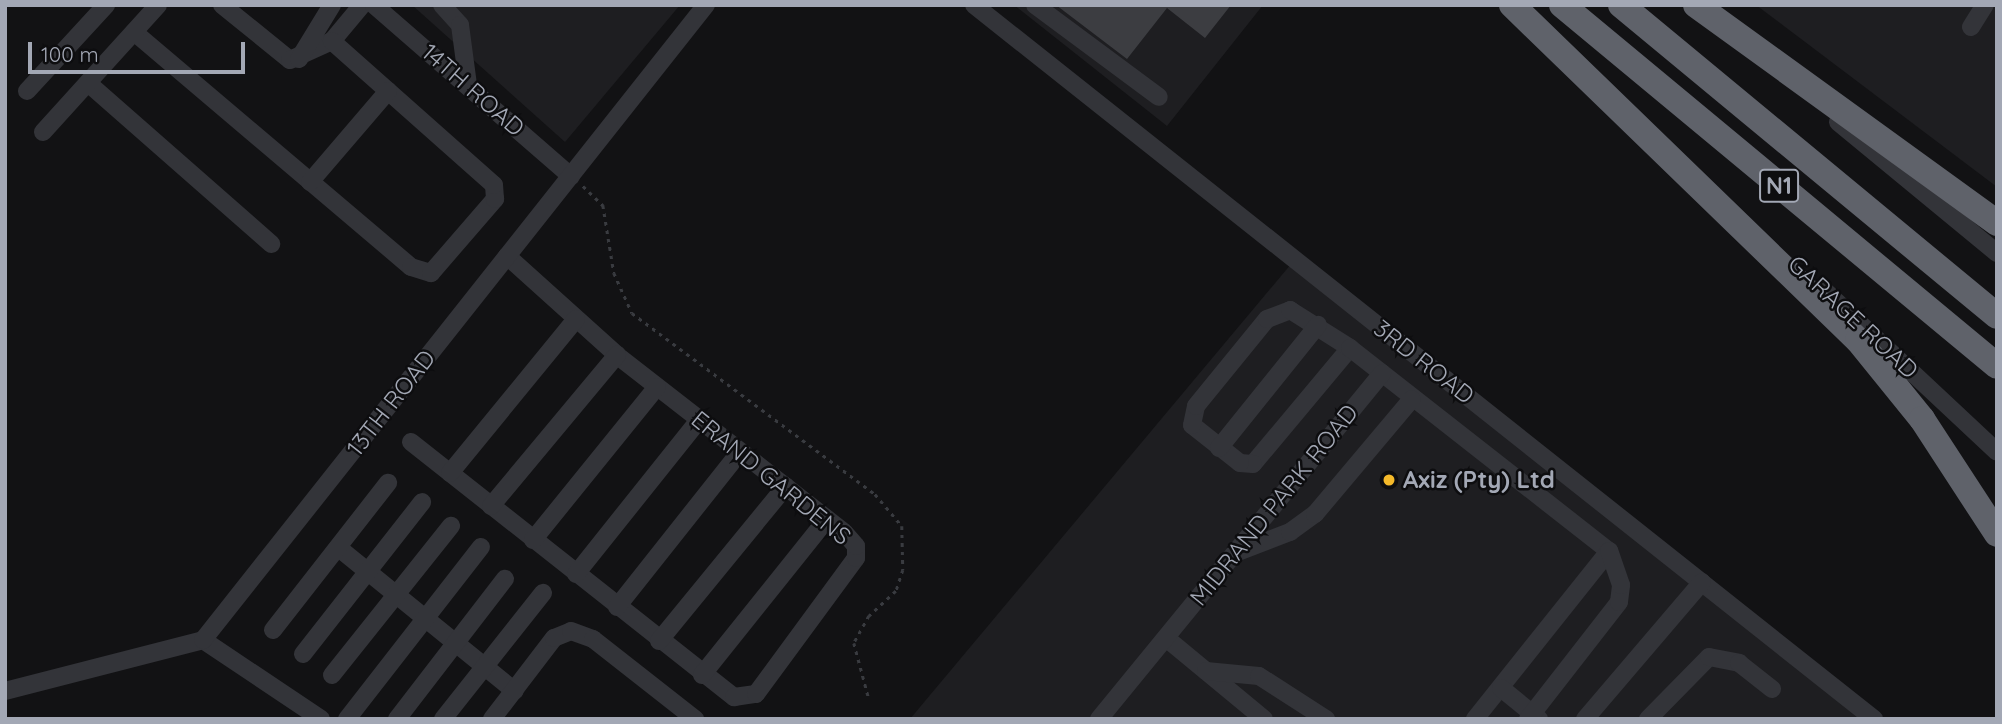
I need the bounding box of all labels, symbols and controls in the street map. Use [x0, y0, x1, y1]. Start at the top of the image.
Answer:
scale bar [32, 28, 248, 72]
street label: 14TH ROAD [416, 38, 530, 142]
text: 100 m [41, 41, 99, 67]
road number: N1 [1758, 167, 1800, 206]
street label: GARAGE ROAD [1782, 249, 1924, 385]
street label: 3RD ROAD [1368, 314, 1480, 410]
street label: 13TH ROAD [341, 344, 441, 462]
street label: MIDRAND PARK ROAD [1184, 399, 1364, 611]
street label: ERAND GARDENS [686, 405, 856, 551]
place label: Axiz (Pty) Ltd [1403, 466, 1555, 494]
marker: Axiz (Pty) Ltd [1381, 472, 1397, 488]

